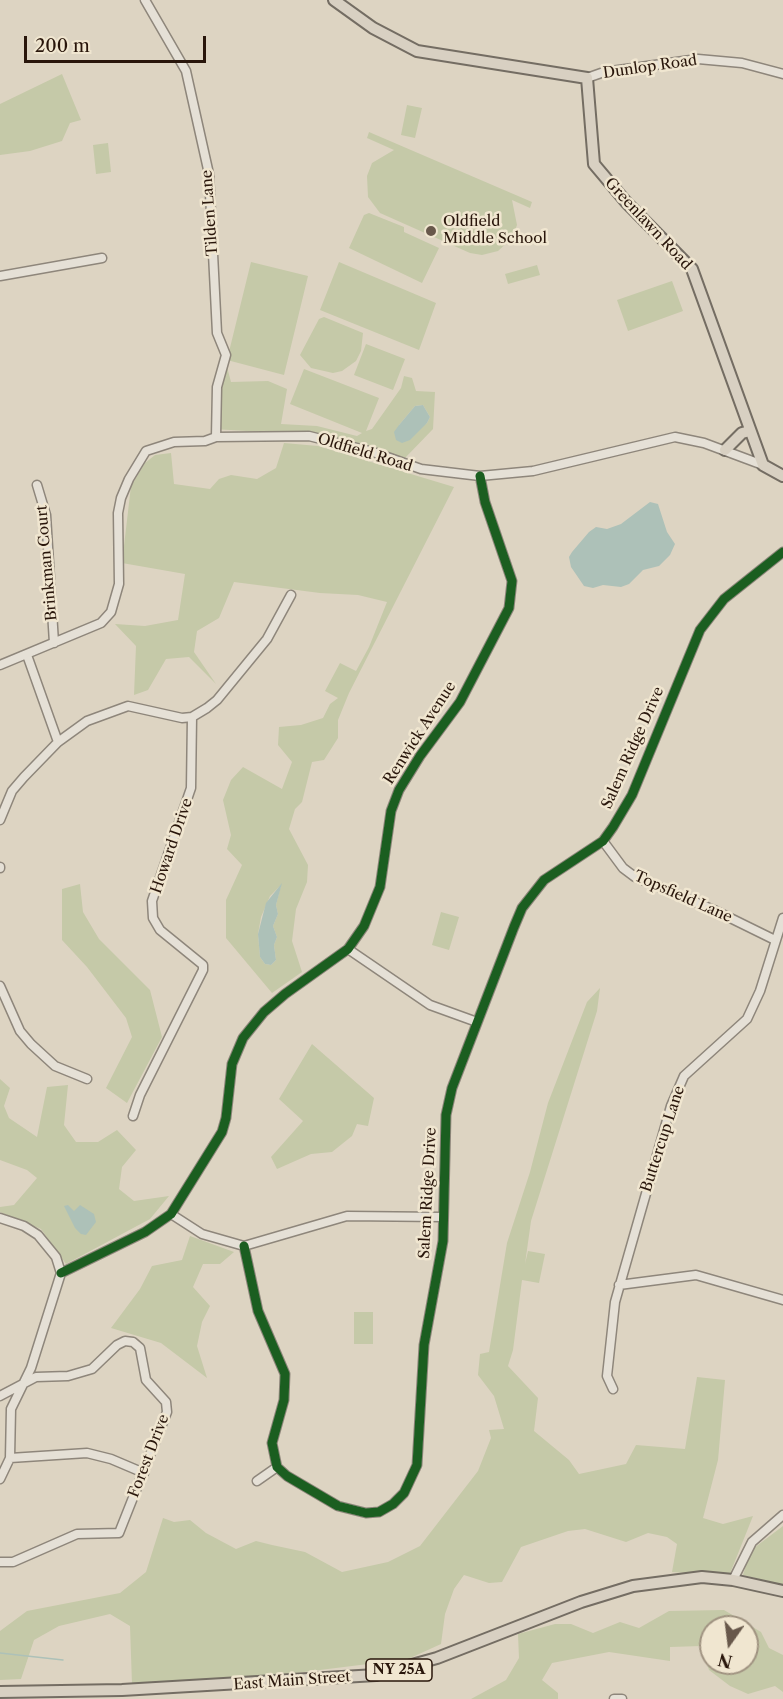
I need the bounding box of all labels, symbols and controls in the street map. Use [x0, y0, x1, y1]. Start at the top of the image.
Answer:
scale bar [27, 24, 208, 62]
text: 200 m [35, 35, 90, 57]
street label: Dunlop Road [602, 51, 698, 83]
street label: Tilden Lane [198, 169, 222, 257]
street label: Greenlawn Road [601, 174, 695, 274]
place label: Oldfield Middle School [443, 213, 547, 248]
marker: Oldfield Middle School [424, 224, 438, 238]
street label: Oldfield Road [315, 430, 415, 476]
street label: Brinkman Court [33, 504, 61, 622]
street label: Renwick Avenue [380, 678, 460, 788]
street label: Salem Ridge Drive [598, 684, 668, 812]
street label: Howard Drive [147, 796, 197, 896]
street label: Topsfield Lane [631, 867, 735, 927]
street label: Buttercup Lane [637, 1084, 689, 1194]
street label: Salem Ridge Drive [416, 1127, 440, 1259]
street label: Forest Drive [125, 1412, 173, 1500]
north arrow [699, 1615, 759, 1675]
text: N [716, 1649, 734, 1672]
road number: NY 25A [366, 1659, 432, 1681]
street label: East Main Street [233, 1668, 351, 1694]

